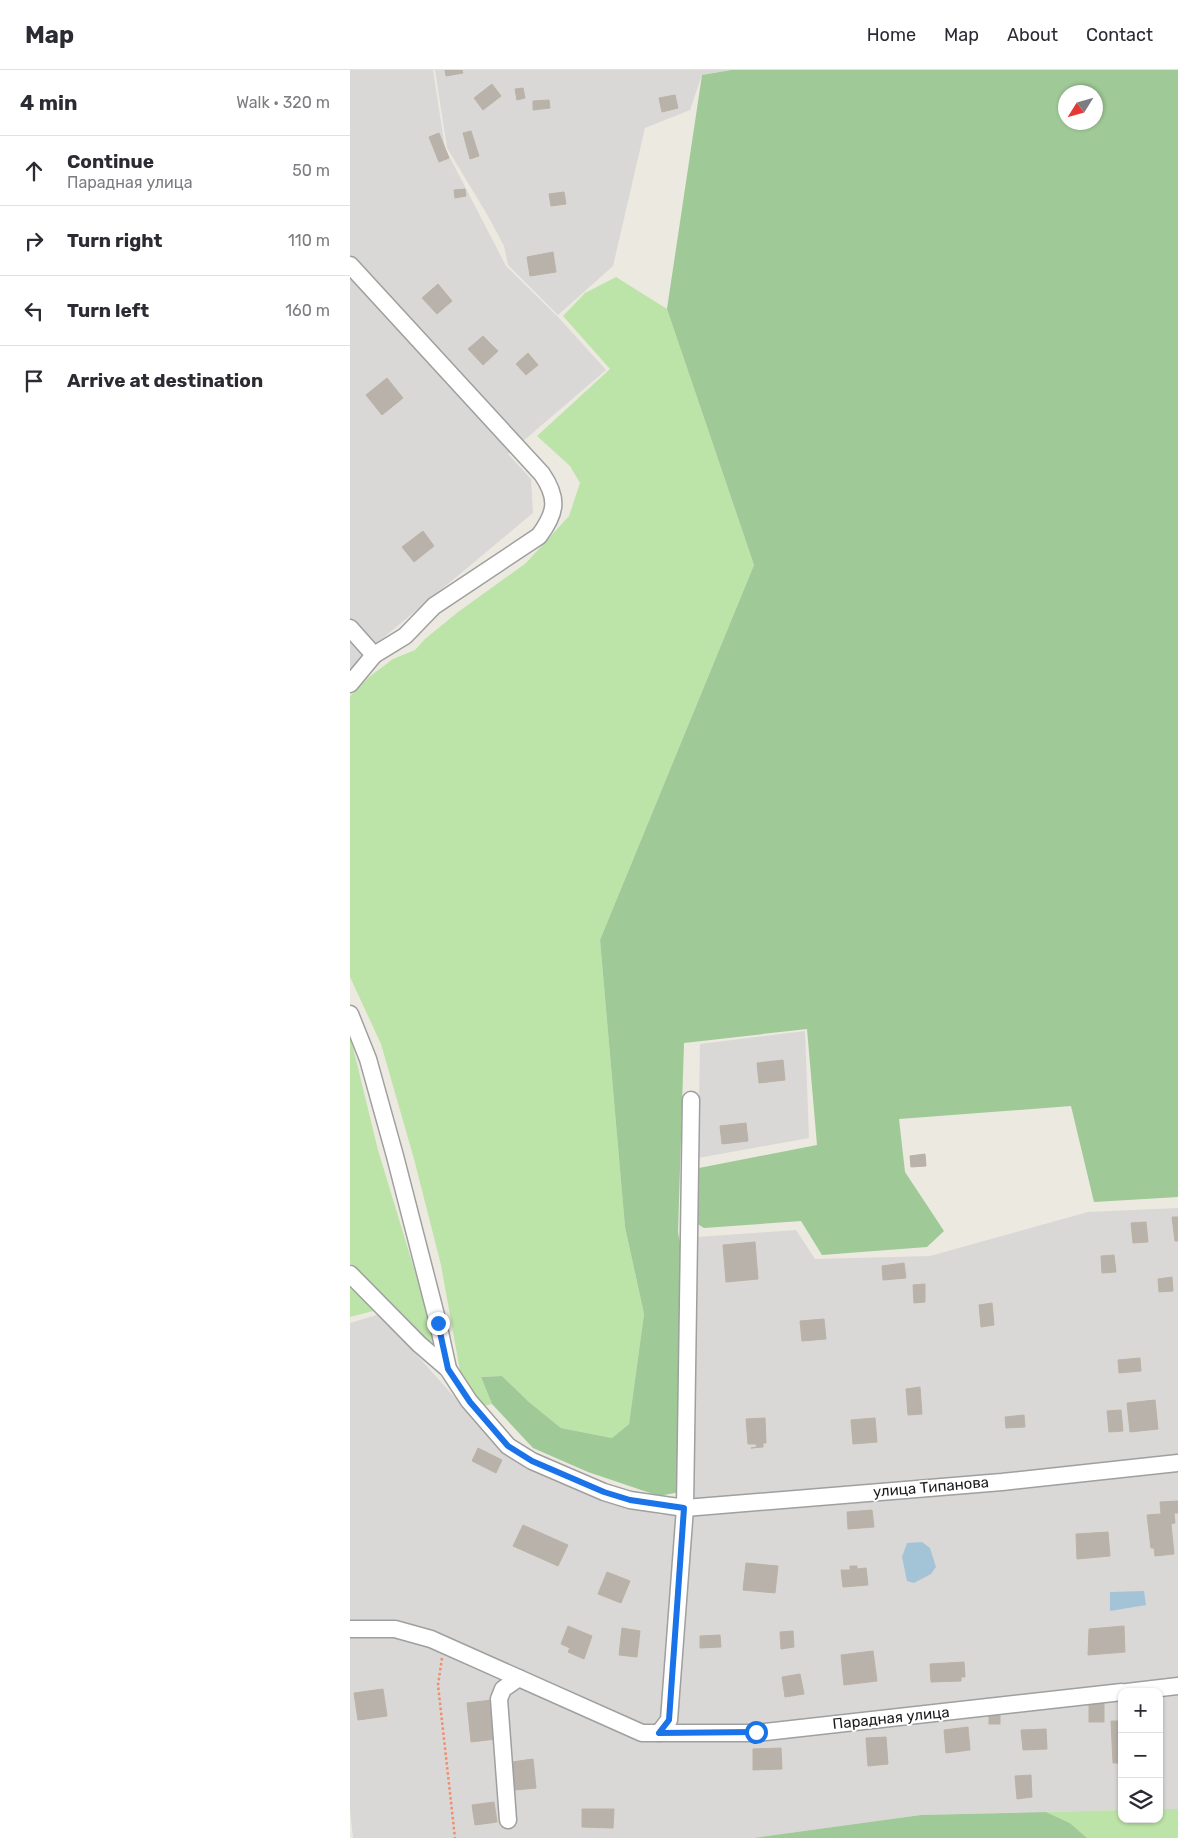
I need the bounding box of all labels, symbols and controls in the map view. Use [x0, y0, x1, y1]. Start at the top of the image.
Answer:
text: Map [25, 21, 74, 49]
text: Home [867, 24, 916, 46]
text: Map [944, 24, 979, 46]
text: About [1007, 24, 1058, 46]
text: Contact [1086, 24, 1153, 46]
north arrow [1058, 85, 1103, 130]
text: 4 min [20, 90, 78, 115]
text: Walk · 320 m [236, 93, 330, 112]
text: Continue [67, 150, 154, 173]
icon: ahead [20, 157, 48, 185]
text: 50 m [292, 161, 330, 180]
text: Парадная улица [67, 173, 192, 192]
icon: right [20, 227, 48, 255]
text: Turn right [67, 229, 162, 252]
text: 110 m [288, 231, 330, 250]
icon: left [20, 297, 48, 325]
text: Turn left [67, 299, 149, 322]
text: 160 m [285, 301, 330, 320]
icon: arrive [20, 367, 48, 395]
text: Arrive at destination [67, 369, 263, 392]
route end [427, 1312, 450, 1335]
street label: улица Типанова [872, 1473, 990, 1501]
map controls [1118, 1688, 1163, 1823]
button: + [1118, 1688, 1163, 1733]
street label: Парадная улица [832, 1703, 950, 1733]
route start [745, 1721, 768, 1744]
button: − [1118, 1733, 1163, 1778]
button: layers [1118, 1778, 1163, 1823]

